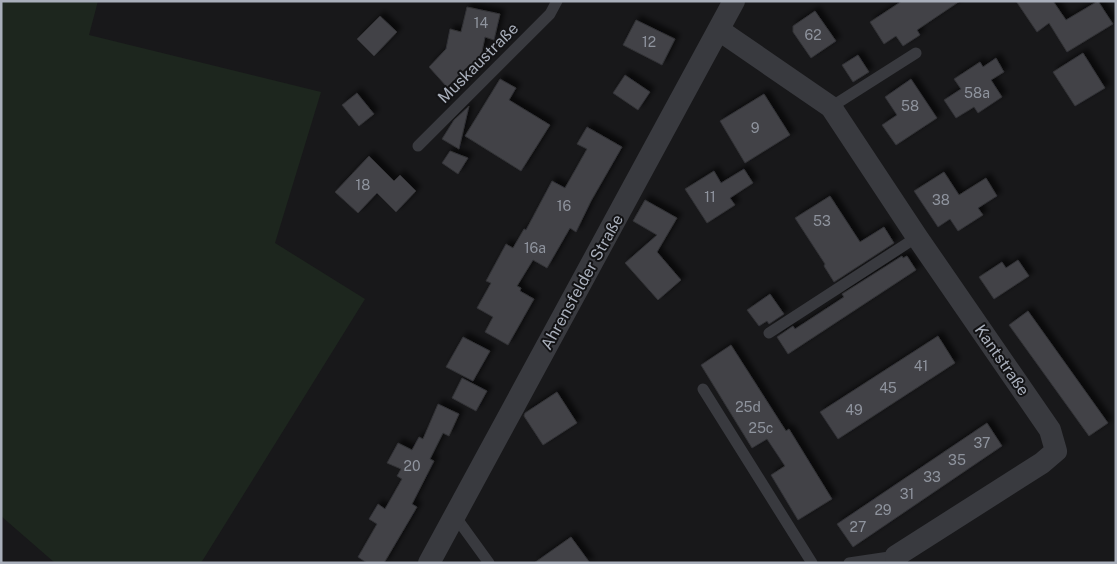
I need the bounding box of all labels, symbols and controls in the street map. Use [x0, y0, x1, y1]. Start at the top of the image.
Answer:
house number: 14 [474, 15, 488, 31]
street label: Muskaustraße [434, 19, 522, 107]
house number: 62 [804, 27, 822, 43]
house number: 12 [642, 34, 656, 50]
house number: 58a [964, 85, 990, 101]
house number: 58 [901, 98, 919, 114]
house number: 9 [751, 120, 760, 136]
house number: 18 [356, 177, 370, 193]
house number: 11 [704, 189, 716, 205]
house number: 38 [932, 192, 950, 208]
house number: 16 [557, 198, 571, 214]
street label: Ahrensfelder Straße [537, 211, 627, 353]
house number: 53 [813, 213, 831, 229]
house number: 16a [524, 240, 546, 256]
street label: Kantstraße [971, 321, 1033, 399]
house number: 41 [914, 358, 928, 374]
house number: 45 [879, 380, 897, 396]
house number: 25d [735, 399, 761, 415]
house number: 49 [845, 402, 863, 418]
house number: 25c [749, 420, 773, 436]
house number: 37 [974, 435, 990, 451]
house number: 35 [948, 452, 966, 468]
house number: 20 [404, 458, 420, 474]
house number: 33 [923, 469, 941, 485]
house number: 31 [900, 486, 914, 502]
house number: 29 [874, 502, 892, 518]
house number: 27 [850, 519, 866, 535]

